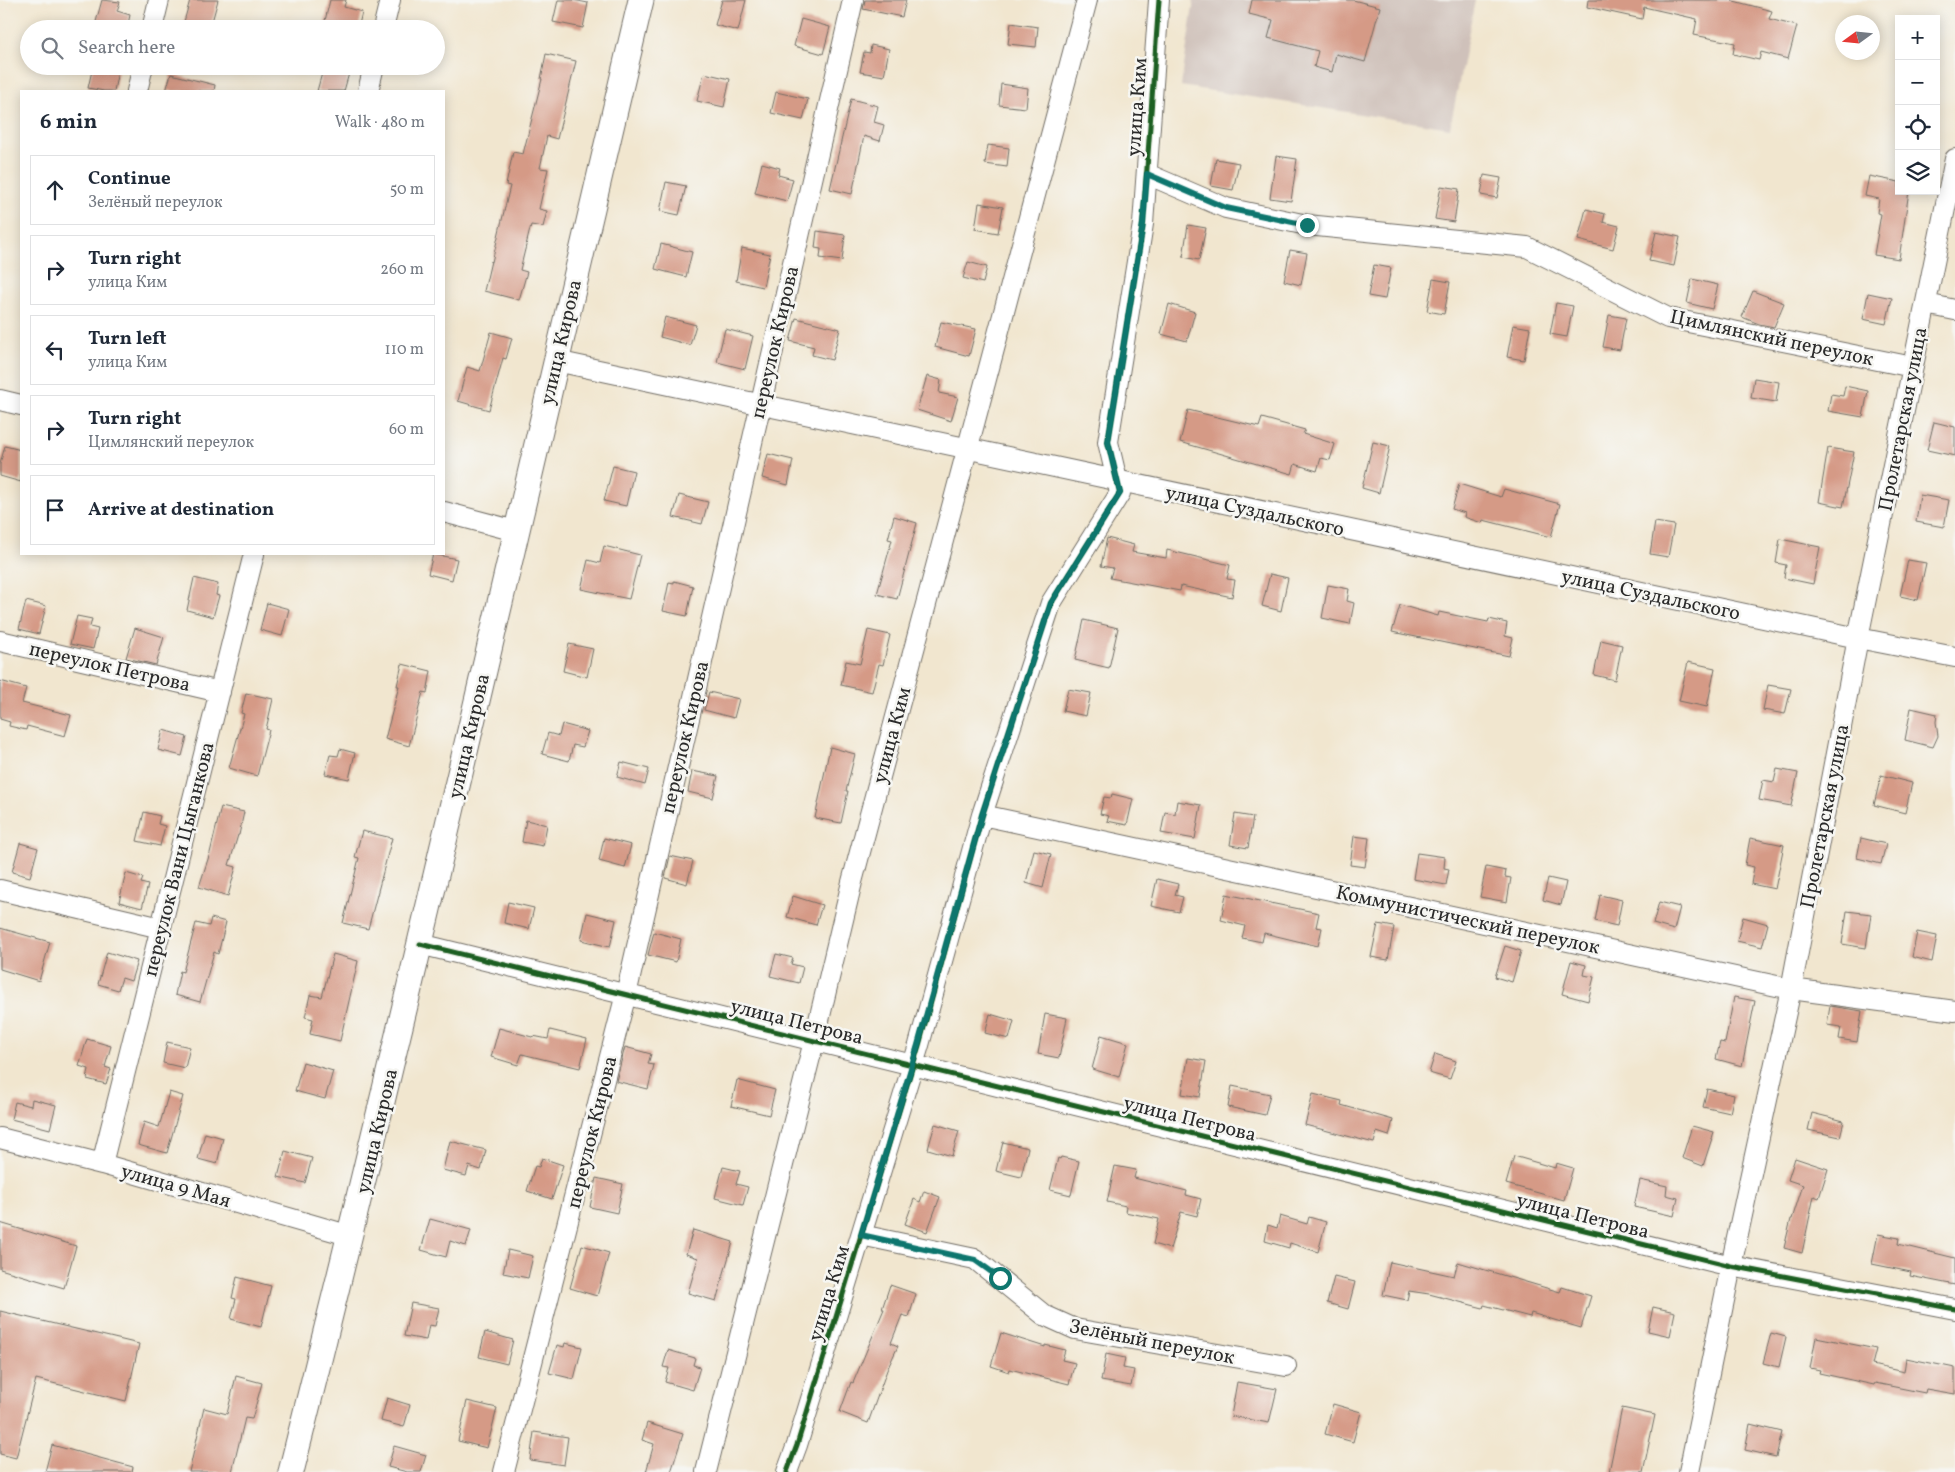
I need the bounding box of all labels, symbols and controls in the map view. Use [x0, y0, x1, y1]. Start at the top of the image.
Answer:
north arrow [1835, 15, 1880, 60]
map controls [1895, 15, 1940, 195]
button: + [1895, 15, 1940, 60]
search box [20, 20, 445, 75]
icon: search [38, 34, 66, 62]
text: Search here [78, 35, 175, 61]
street label: улица Ким [1121, 56, 1155, 158]
button: − [1895, 60, 1940, 105]
button: locate [1895, 105, 1940, 150]
text: 6 min [40, 108, 97, 137]
text: Walk · 480 m [335, 112, 425, 134]
button: layers [1895, 150, 1940, 195]
text: Continue [88, 166, 171, 192]
icon: ahead [41, 176, 69, 204]
text: 50 m [390, 179, 424, 201]
text: Зелёный переулок [88, 192, 222, 214]
route end [1296, 214, 1319, 237]
text: Turn right [88, 246, 181, 272]
icon: right [41, 256, 69, 284]
text: 260 m [380, 259, 424, 281]
street label: переулок Кирова [745, 263, 807, 422]
text: улица Ким [88, 272, 167, 294]
street label: улица Кирова [534, 277, 590, 408]
street label: Цимлянский переулок [1667, 304, 1876, 374]
street label: Пролетарская улица [1872, 325, 1936, 514]
text: Turn left [88, 326, 167, 352]
icon: left [41, 336, 69, 364]
text: 110 m [385, 339, 424, 361]
text: улица Ким [88, 352, 167, 374]
text: Turn right [88, 406, 181, 432]
icon: right [41, 416, 69, 444]
text: 60 m [389, 419, 424, 441]
text: Цимлянский переулок [88, 432, 254, 454]
street label: улица Суздальского [1162, 479, 1347, 545]
icon: arrive [41, 496, 69, 524]
text: Arrive at destination [88, 497, 274, 523]
street label: улица Суздальского [1558, 563, 1743, 629]
street label: переулок Петрова [26, 636, 193, 700]
street label: переулок Кирова [655, 658, 717, 817]
street label: улица Кирова [442, 671, 498, 802]
street label: улица Ким [867, 684, 919, 787]
street label: Пролетарская улица [1794, 722, 1858, 911]
street label: переулок Вани Цыганкова [137, 739, 223, 980]
street label: Коммунистический переулок [1333, 879, 1602, 963]
street label: улица Петрова [727, 993, 866, 1053]
street label: переулок Кирова [560, 1053, 625, 1212]
street label: улица Кирова [350, 1066, 406, 1197]
street label: улица Петрова [1120, 1090, 1259, 1150]
street label: улица 9 Мая [117, 1158, 234, 1216]
street label: улица Петрова [1513, 1187, 1652, 1247]
street label: улица Ким [802, 1242, 858, 1345]
route start [989, 1267, 1012, 1290]
street label: Зелёный переулок [1066, 1313, 1237, 1373]

